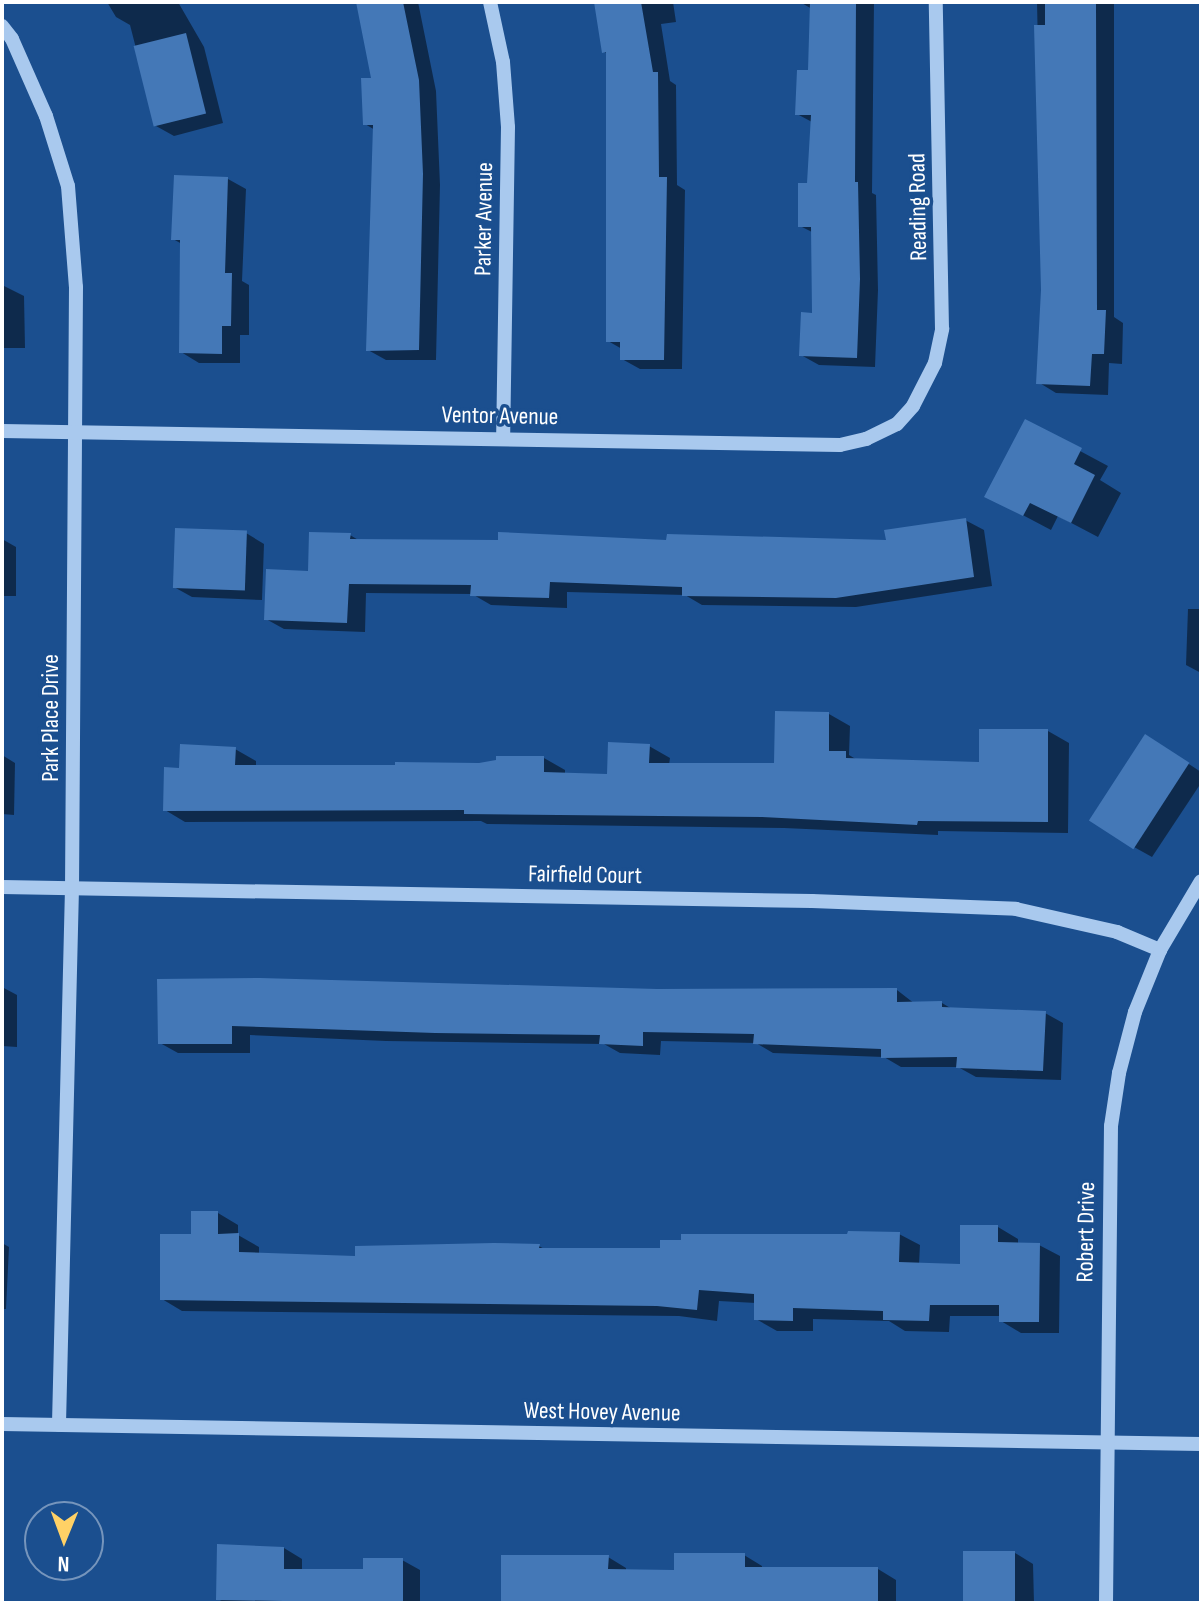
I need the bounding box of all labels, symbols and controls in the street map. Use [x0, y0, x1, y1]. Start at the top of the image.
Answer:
street label: Reading Road [903, 153, 933, 261]
street label: Parker Avenue [469, 162, 499, 276]
street label: Ventor Avenue [441, 401, 559, 431]
street label: Park Place Drive [37, 654, 65, 782]
street label: Fairfield Court [528, 860, 642, 890]
street label: Robert Drive [1071, 1181, 1101, 1283]
street label: West Hovey Avenue [523, 1396, 681, 1428]
north arrow [24, 1501, 104, 1581]
text: N [57, 1550, 70, 1577]

